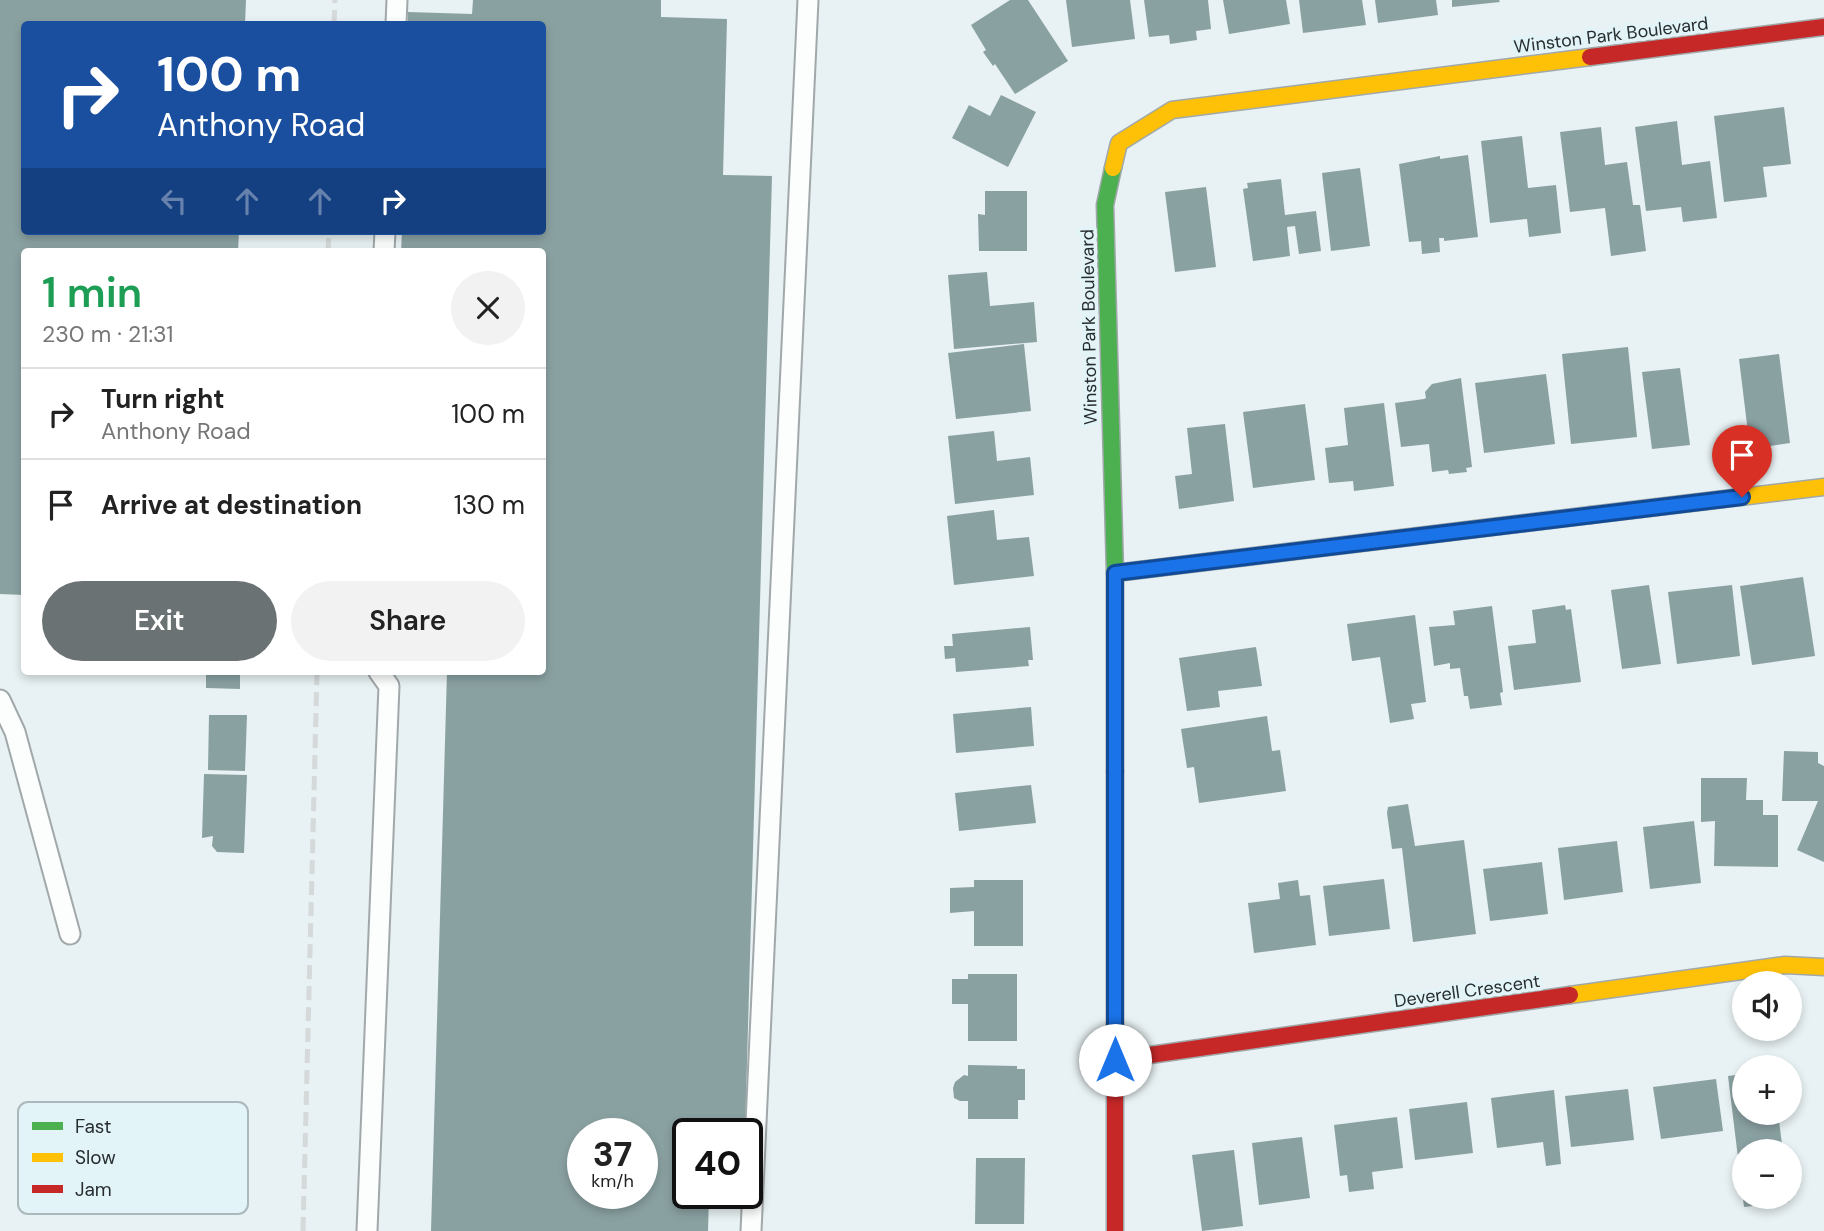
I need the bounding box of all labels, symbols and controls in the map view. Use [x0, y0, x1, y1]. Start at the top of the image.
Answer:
street label: Winston Park Boulevard [1512, 11, 1710, 59]
text: 100 m [157, 42, 301, 106]
icon: right [42, 49, 133, 140]
text: Anthony Road [157, 104, 365, 146]
icon: left [155, 182, 193, 220]
icon: ahead [228, 182, 266, 220]
icon: ahead [301, 182, 339, 220]
icon: right [374, 182, 412, 220]
street label: Winston Park Boulevard [1075, 229, 1103, 425]
text: 1 min [42, 265, 142, 320]
button: close [451, 271, 525, 345]
text: 230 m · 21:31 [42, 319, 173, 349]
text: Turn right [101, 382, 225, 416]
icon: right [42, 395, 80, 433]
text: 100 m [451, 397, 525, 431]
text: Anthony Road [101, 416, 251, 446]
pin [1712, 425, 1772, 497]
icon: arrive [1723, 436, 1761, 474]
icon: arrive [42, 486, 80, 524]
text: Arrive at destination [101, 488, 362, 522]
text: 130 m [454, 488, 525, 522]
button: Exit [42, 581, 277, 661]
button: Share [291, 581, 525, 661]
street label: Deverell Crescent [1392, 969, 1542, 1013]
map controls [1732, 971, 1802, 1209]
button: sound [1732, 971, 1802, 1041]
position arrow [1078, 1023, 1152, 1097]
button: + [1732, 1055, 1802, 1125]
legend [18, 1102, 248, 1214]
text: Fast [75, 1114, 111, 1139]
speed limit sign: 40 [672, 1118, 763, 1209]
text: 37 [593, 1131, 632, 1177]
button: − [1732, 1139, 1802, 1209]
text: Slow [75, 1145, 116, 1170]
text: km/h [591, 1169, 634, 1193]
text: Jam [75, 1177, 112, 1202]

